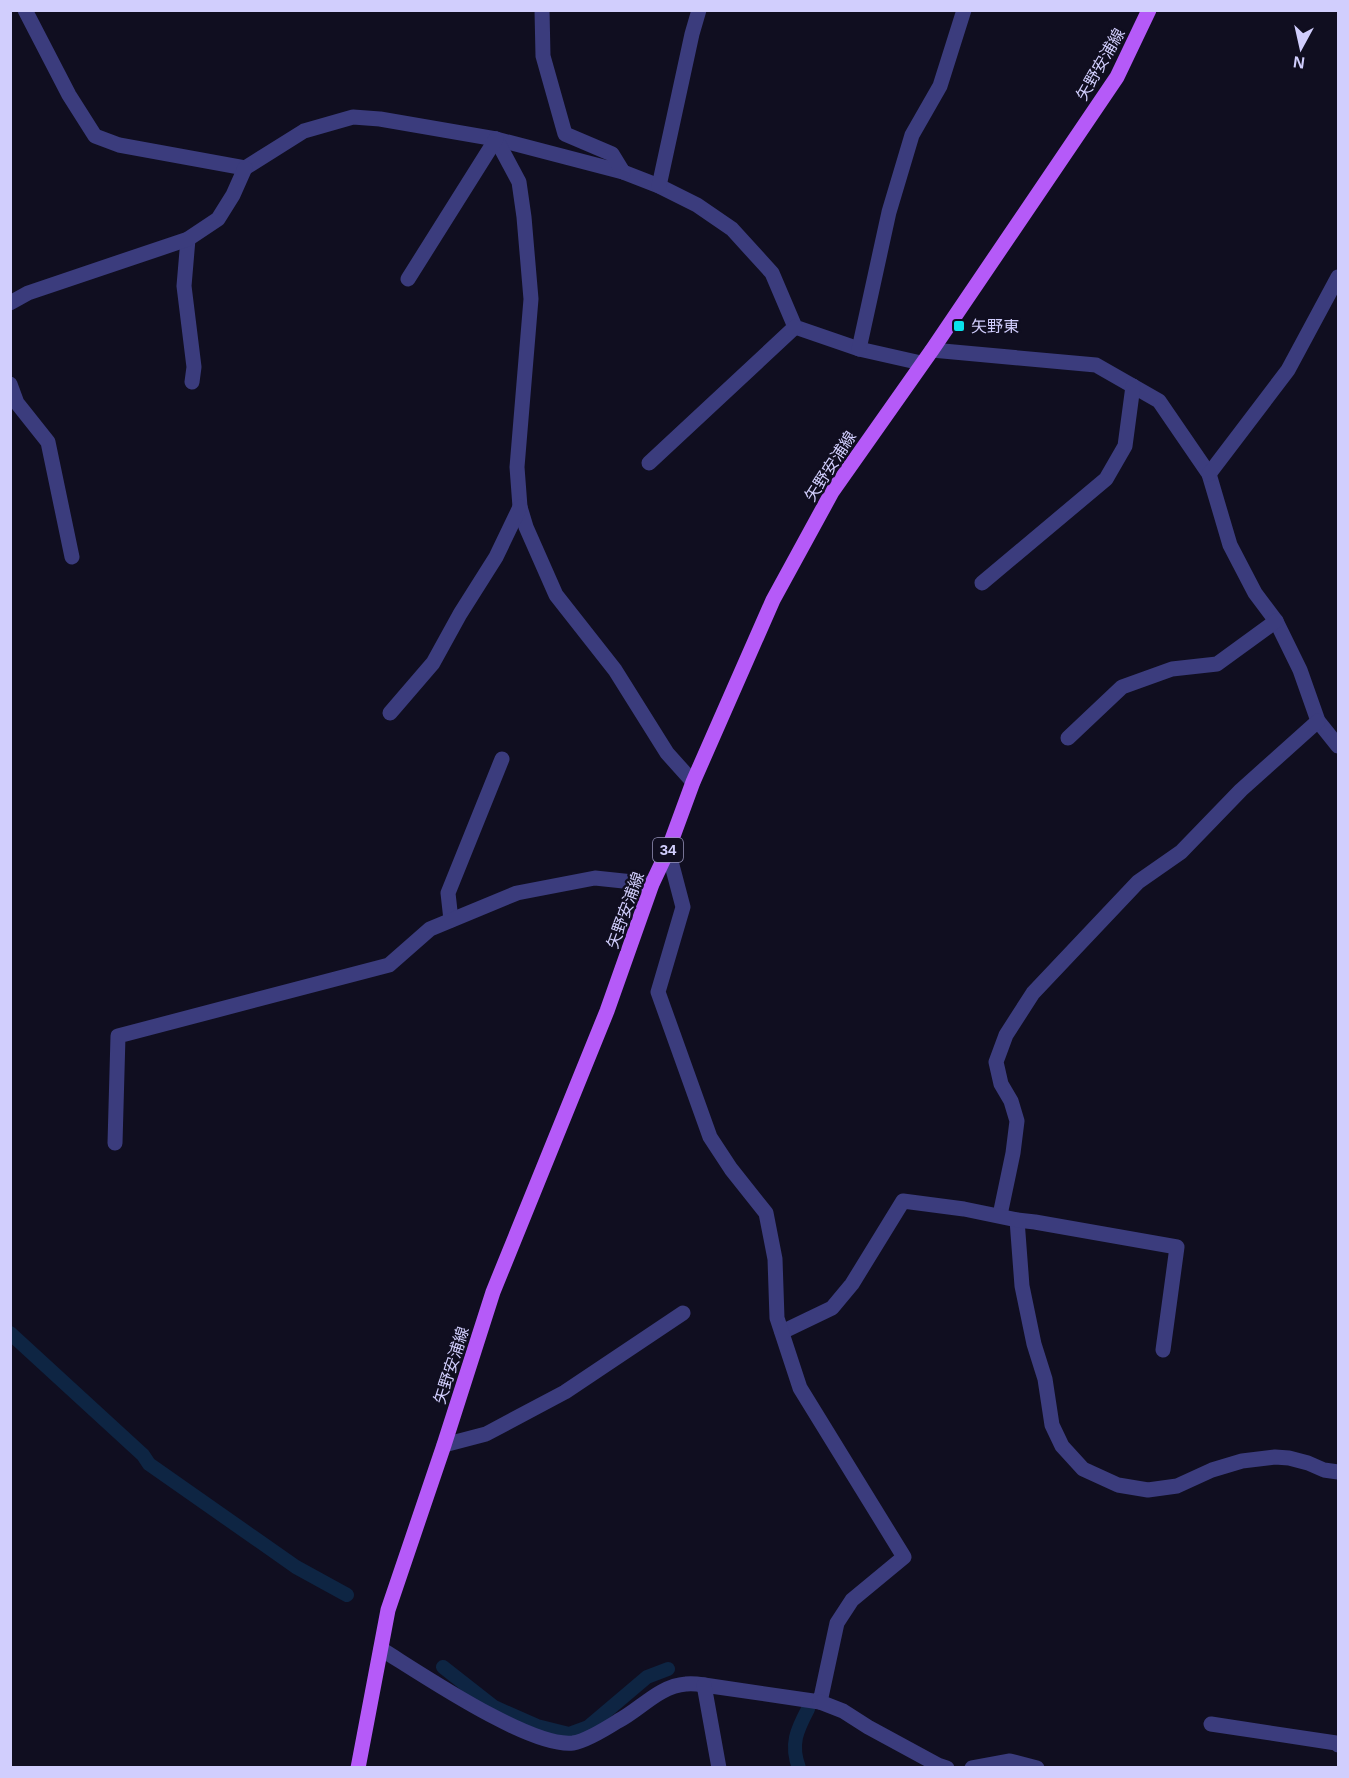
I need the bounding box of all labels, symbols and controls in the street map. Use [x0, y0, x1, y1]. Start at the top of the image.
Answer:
north arrow [1271, 18, 1331, 78]
street label: 矢野安浦線 [1073, 25, 1128, 103]
text: N [1292, 53, 1306, 72]
place label: 矢野東 [971, 318, 1019, 335]
marker: 矢野東 [952, 319, 966, 333]
street label: 矢野安浦線 [802, 428, 859, 504]
road number: 34 [653, 838, 683, 862]
street label: 矢野安浦線 [604, 870, 647, 951]
street label: 矢野安浦線 [431, 1324, 472, 1406]

